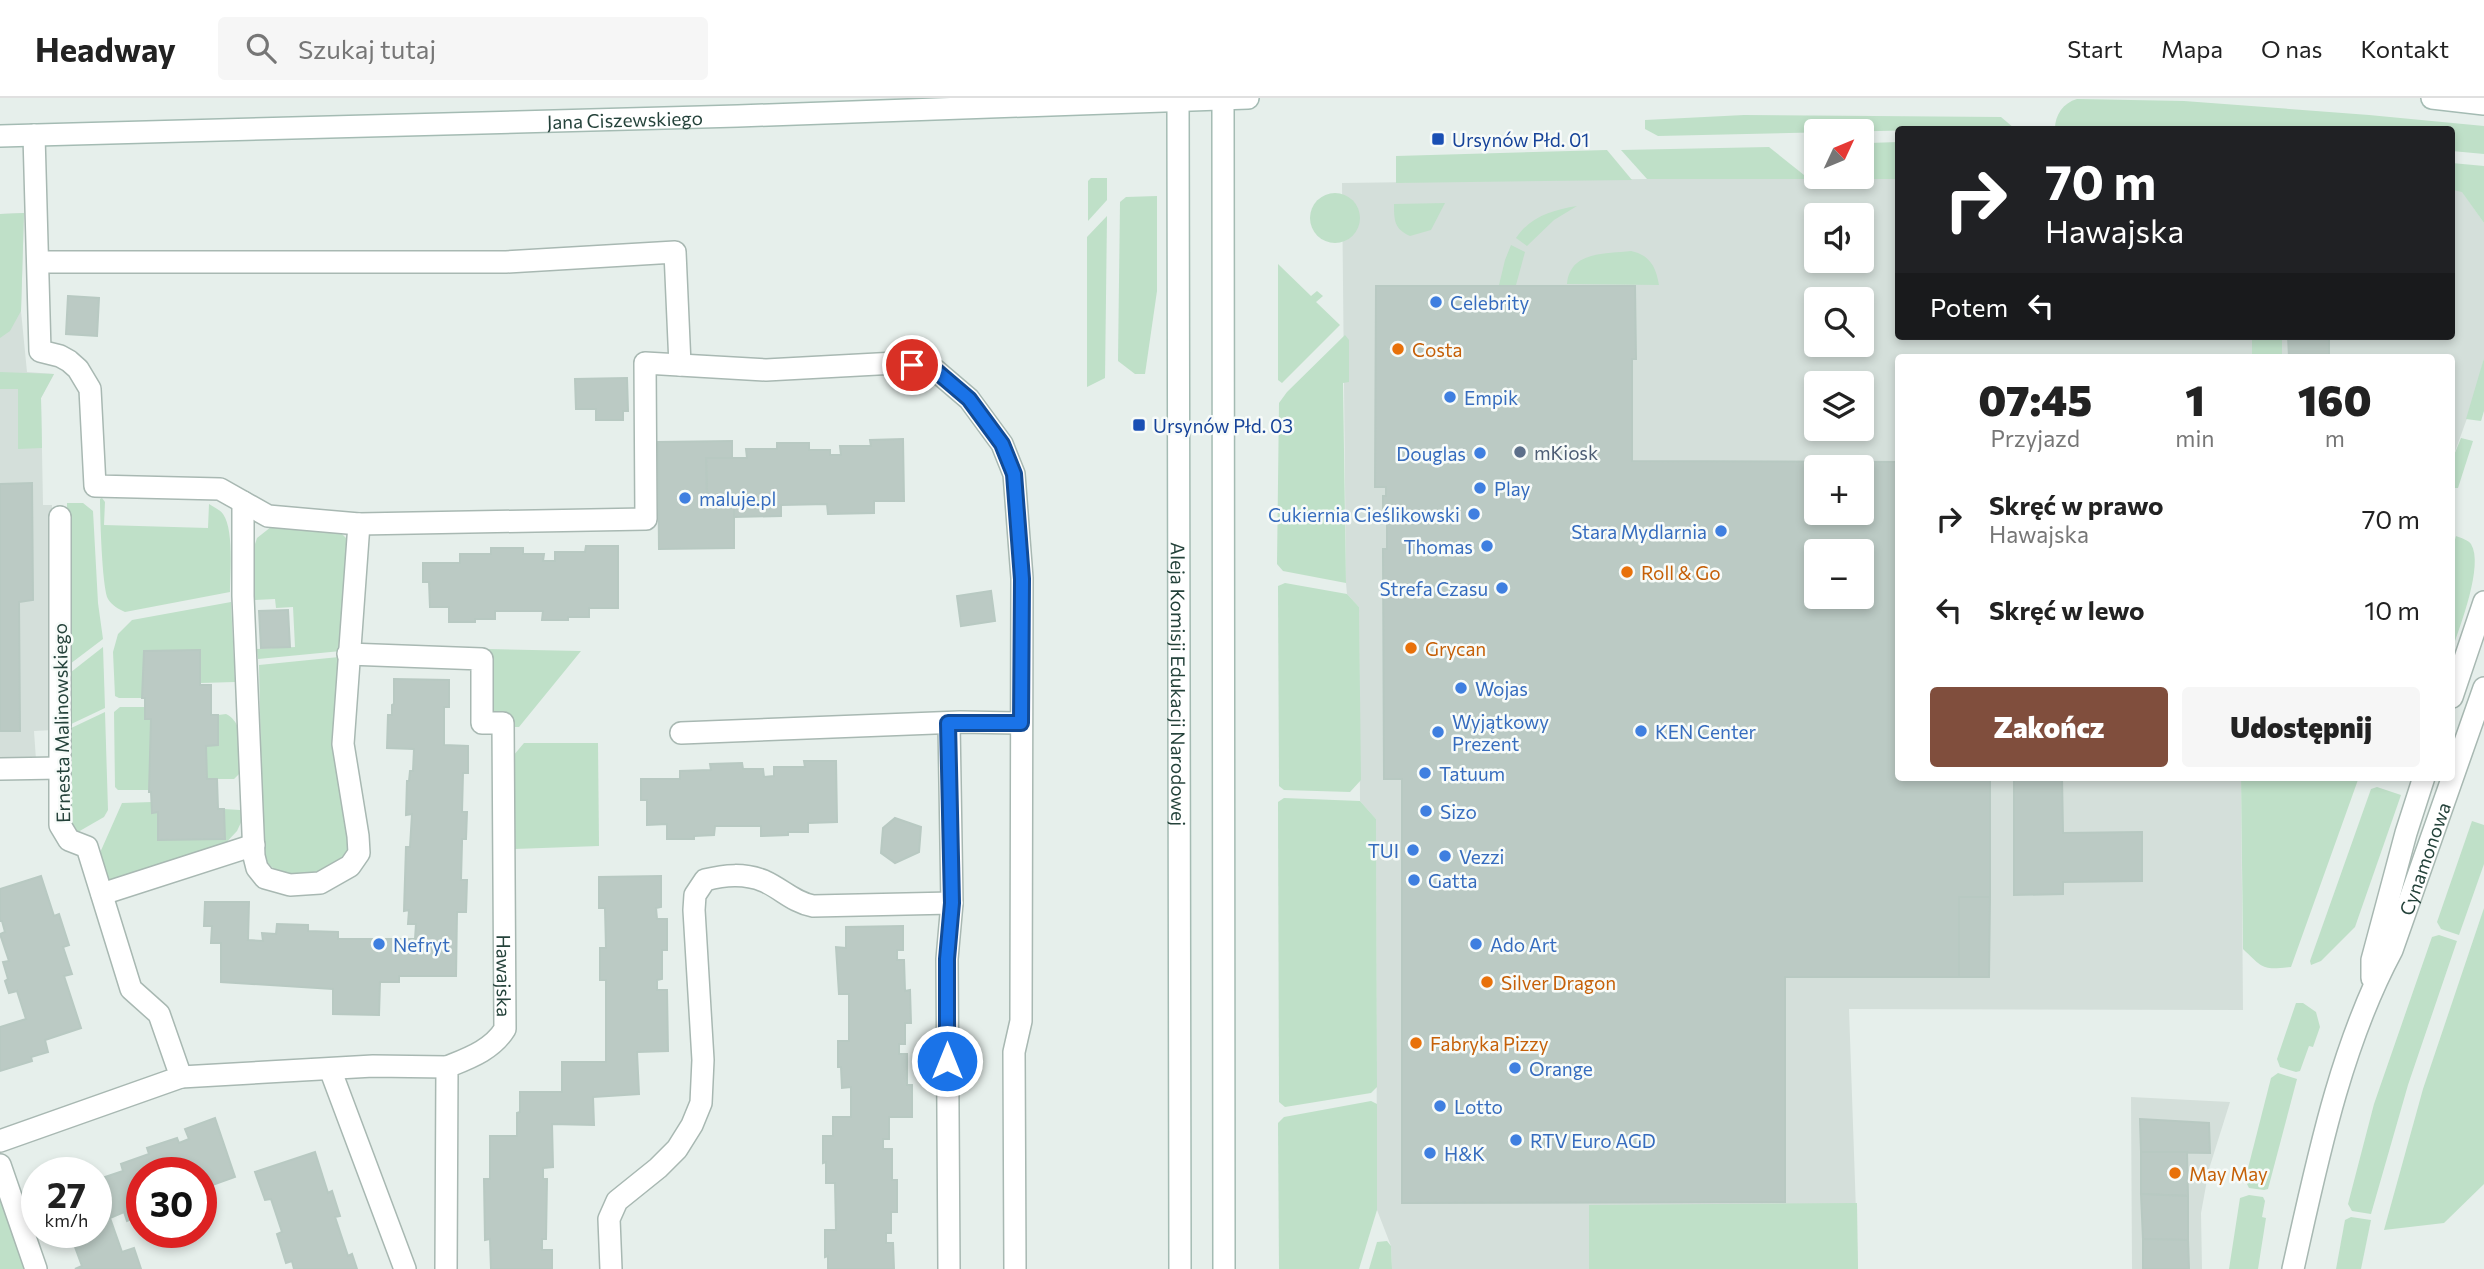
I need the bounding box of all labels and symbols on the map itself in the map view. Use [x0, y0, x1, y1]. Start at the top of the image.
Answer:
street label: Jana Ciszewskiego [546, 105, 703, 133]
north arrow [1804, 119, 1874, 189]
place label: Ursynów Płd. 01 [1452, 128, 1589, 151]
marker: Ursynów Płd. 01 [1430, 131, 1446, 147]
place label: Celebrity [1450, 291, 1529, 314]
marker: Celebrity [1428, 294, 1444, 310]
pin [882, 335, 942, 395]
place label: Costa [1412, 338, 1463, 361]
marker: Costa [1390, 341, 1406, 357]
place label: Empik [1464, 386, 1518, 409]
marker: Empik [1442, 389, 1458, 405]
place label: Ursynów Płd. 03 [1153, 414, 1293, 437]
marker: Ursynów Płd. 03 [1131, 417, 1147, 433]
place label: mKiosk [1534, 441, 1598, 464]
place label: Douglas [1396, 442, 1466, 465]
marker: mKiosk [1512, 444, 1528, 460]
marker: Douglas [1472, 445, 1488, 461]
place label: Play [1494, 477, 1530, 500]
marker: Play [1472, 480, 1488, 496]
place label: maluje.pl [699, 487, 776, 510]
marker: maluje.pl [677, 490, 693, 506]
place label: Cukiernia Cieślikowski [1268, 503, 1460, 526]
marker: Cukiernia Cieślikowski [1466, 506, 1482, 522]
place label: Stara Mydlarnia [1571, 520, 1707, 543]
marker: Stara Mydlarnia [1713, 523, 1729, 539]
place label: Thomas [1403, 535, 1473, 558]
marker: Thomas [1479, 538, 1495, 554]
street label: Aleja Komisji Edukacji Narodowej [1167, 542, 1191, 826]
place label: Roll & Go [1641, 561, 1721, 584]
marker: Roll & Go [1619, 564, 1635, 580]
place label: Strefa Czasu [1380, 577, 1488, 600]
marker: Strefa Czasu [1494, 580, 1510, 596]
street label: Ernesta Malinowskiego [48, 623, 74, 823]
place label: Grycan [1425, 637, 1486, 660]
marker: Grycan [1403, 640, 1419, 656]
place label: Wojas [1475, 677, 1528, 700]
marker: Wojas [1453, 680, 1469, 696]
place label: Wyjątkowy Prezent [1452, 710, 1549, 755]
place label: KEN Center [1655, 720, 1757, 743]
marker: KEN Center [1633, 723, 1649, 739]
marker: Wyjątkowy Prezent [1430, 724, 1446, 740]
place label: Tatuum [1439, 762, 1505, 785]
marker: Tatuum [1417, 765, 1433, 781]
street label: Cynamonowa [2394, 799, 2455, 918]
place label: Sizo [1440, 800, 1477, 823]
marker: Sizo [1418, 803, 1434, 819]
place label: TUI [1368, 839, 1399, 862]
marker: TUI [1405, 842, 1421, 858]
place label: Vezzi [1459, 845, 1505, 868]
marker: Vezzi [1437, 848, 1453, 864]
place label: Gatta [1428, 869, 1477, 892]
marker: Gatta [1406, 872, 1422, 888]
place label: Nefryt [393, 933, 450, 956]
place label: Ado Art [1490, 933, 1557, 956]
street label: Hawajska [493, 934, 516, 1017]
marker: Nefryt [371, 936, 387, 952]
marker: Ado Art [1468, 936, 1484, 952]
place label: Silver Dragon [1501, 971, 1616, 994]
marker: Silver Dragon [1479, 974, 1495, 990]
position arrow [910, 1024, 984, 1098]
place label: Fabryka Pizzy [1430, 1032, 1549, 1055]
marker: Fabryka Pizzy [1408, 1035, 1424, 1051]
place label: Orange [1529, 1057, 1593, 1080]
marker: Orange [1507, 1060, 1523, 1076]
place label: Lotto [1454, 1095, 1503, 1118]
marker: Lotto [1432, 1098, 1448, 1114]
place label: RTV Euro AGD [1530, 1129, 1656, 1152]
marker: RTV Euro AGD [1508, 1132, 1524, 1148]
place label: H&K [1444, 1142, 1485, 1165]
marker: H&K [1422, 1145, 1438, 1161]
speed limit sign: 30 [126, 1157, 217, 1248]
place label: May May [2189, 1162, 2268, 1185]
marker: May May [2167, 1165, 2183, 1181]

